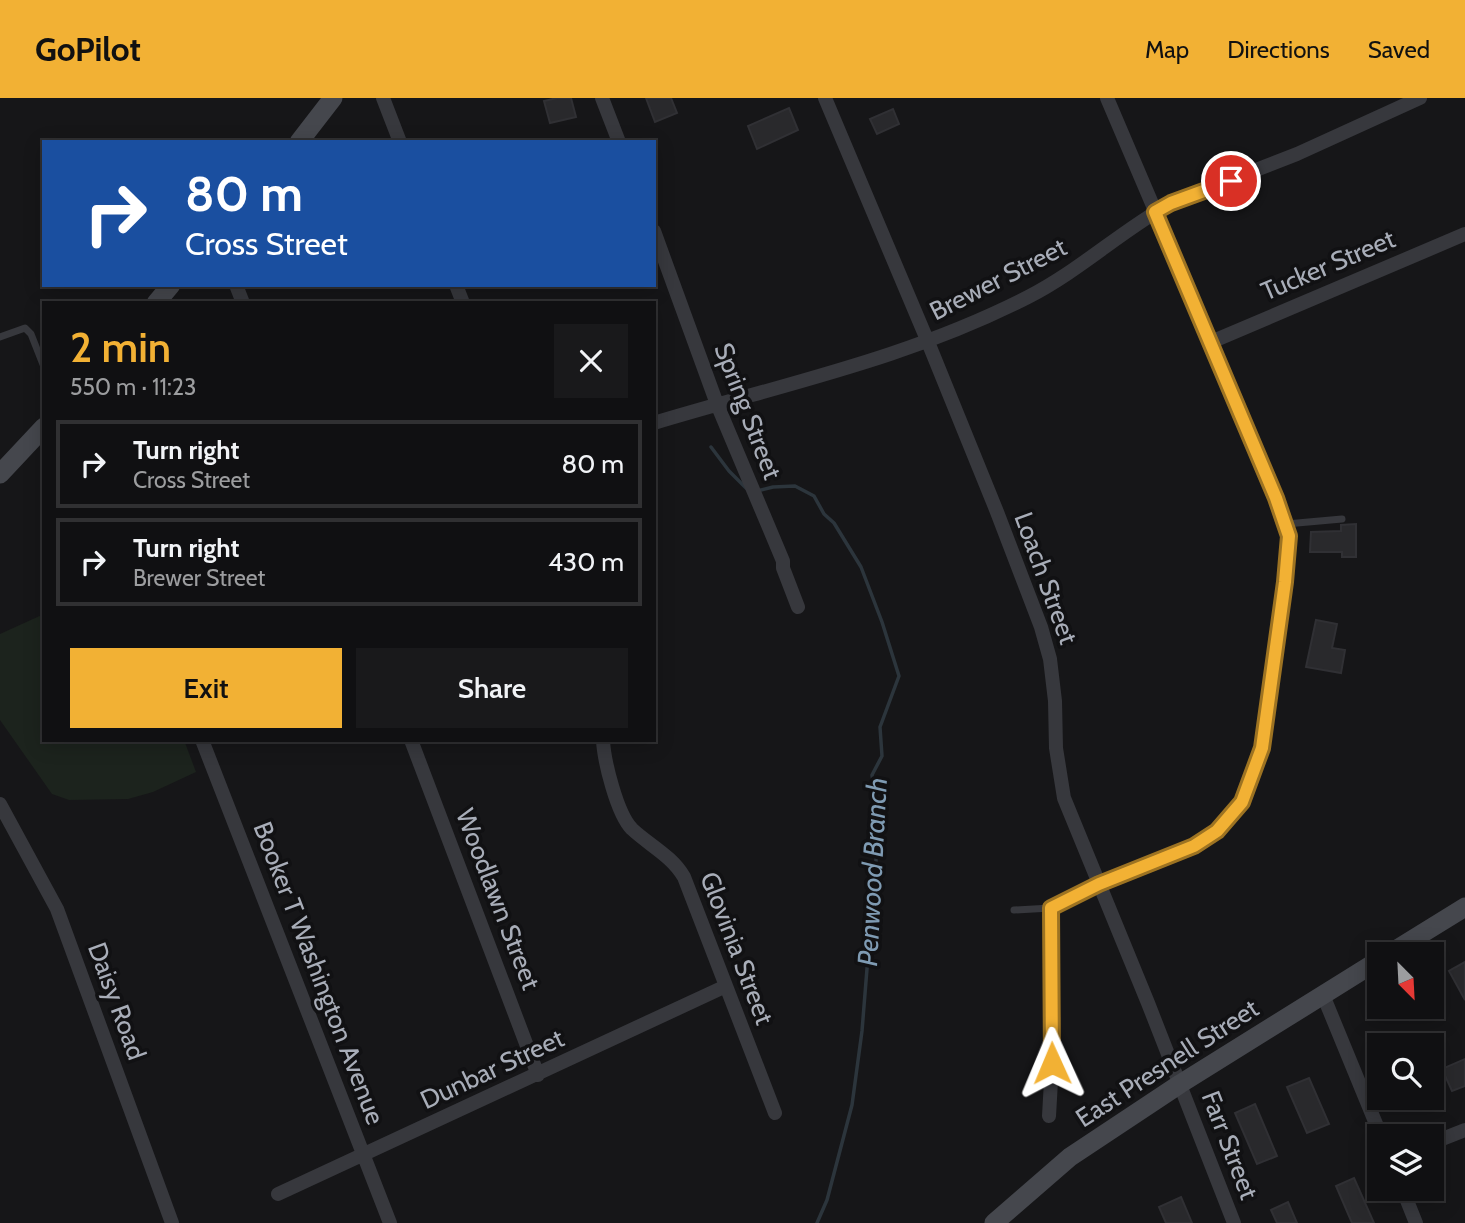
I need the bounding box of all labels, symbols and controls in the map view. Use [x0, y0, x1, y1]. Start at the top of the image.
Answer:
text: GoPilot [35, 29, 141, 69]
text: Map [1145, 35, 1189, 64]
text: Directions [1227, 35, 1330, 64]
text: Saved [1368, 35, 1430, 64]
pin [1201, 151, 1261, 211]
icon: arrive [1212, 162, 1250, 200]
text: 80 m [185, 164, 303, 223]
icon: right [70, 168, 161, 259]
street label: Tucker Street [1256, 222, 1400, 308]
text: Cross Street [185, 224, 348, 263]
street label: Brewer Street [924, 231, 1072, 327]
text: 2 min [70, 321, 171, 373]
button: close [554, 324, 628, 398]
street label: Spring Street [707, 338, 789, 484]
text: 550 m · 11:23 [70, 373, 196, 401]
text: Turn right [133, 434, 239, 466]
icon: right [74, 445, 112, 483]
text: 80 m [561, 448, 624, 480]
text: Cross Street [133, 466, 250, 494]
street label: Loach Street [1007, 508, 1085, 649]
text: Turn right [133, 532, 239, 564]
icon: right [74, 543, 112, 581]
text: 430 m [548, 546, 624, 578]
text: Brewer Street [133, 564, 265, 592]
button: Exit [70, 648, 342, 728]
button: Share [356, 648, 628, 728]
water label: Penwood Branch [850, 777, 894, 967]
street label: Woodlawn Street [449, 804, 547, 994]
street label: Booker T Washington Avenue [246, 817, 392, 1129]
street label: Glovinia Street [693, 867, 781, 1029]
street label: Daisy Road [81, 938, 153, 1064]
north arrow [1367, 942, 1444, 1018]
map controls [1367, 942, 1444, 1201]
street label: East Presnell Street [1070, 992, 1265, 1134]
street label: Dunbar Street [415, 1022, 569, 1116]
position arrow [1015, 1026, 1089, 1100]
button: search [1367, 1033, 1444, 1110]
street label: Farr Street [1195, 1086, 1265, 1204]
button: layers [1367, 1124, 1444, 1201]

